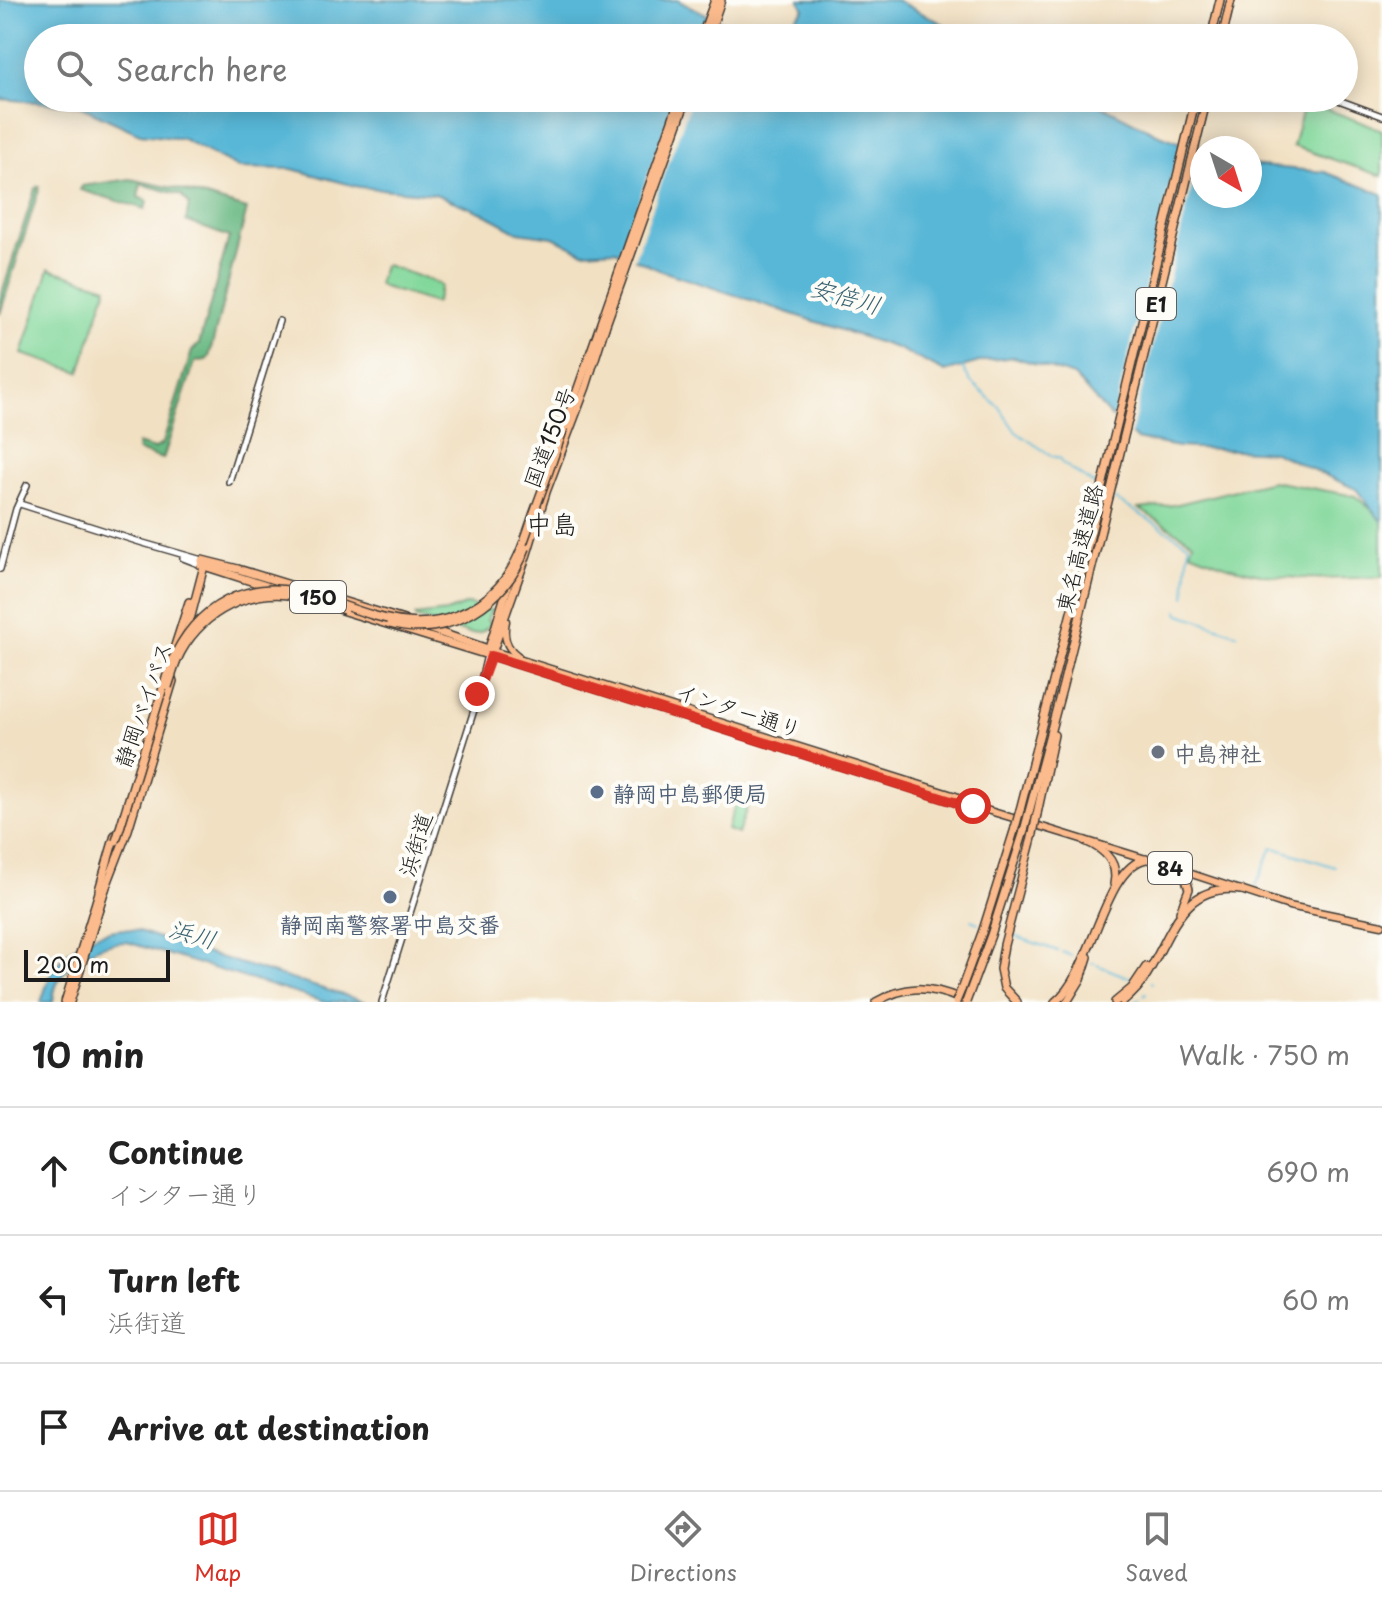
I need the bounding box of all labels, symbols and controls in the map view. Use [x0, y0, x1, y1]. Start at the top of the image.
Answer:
search box [24, 24, 1358, 112]
icon: search [52, 46, 96, 90]
text: Search here [116, 46, 288, 91]
north arrow [1190, 136, 1262, 208]
water label: 安倍川 [806, 268, 886, 322]
road number: E1 [1136, 288, 1176, 320]
street label: 国道150号 [514, 382, 582, 492]
street label: 東名高速道路 [1046, 480, 1110, 616]
district label: 中島 [526, 504, 578, 543]
road number: 150 [290, 581, 346, 613]
street label: 静岡バイパス [105, 636, 179, 772]
street label: インター通り [672, 673, 806, 745]
route end [459, 676, 495, 712]
place label: 中島神社 [1174, 736, 1262, 769]
marker: 中島神社 [1149, 743, 1167, 761]
place label: 静岡中島郵便局 [613, 776, 767, 809]
marker: 静岡中島郵便局 [588, 783, 606, 801]
route start [955, 788, 991, 824]
street label: 浜街道 [389, 808, 439, 880]
road number: 84 [1148, 852, 1192, 884]
marker: 静岡南警察署中島交番 [381, 888, 399, 906]
place label: 静岡南警察署中島交番 [280, 907, 500, 940]
water label: 浜川 [165, 909, 221, 957]
scale bar [24, 946, 170, 982]
text: 200 m [36, 947, 109, 980]
text: 10 min [32, 1028, 145, 1080]
text: Walk · 750 m [1179, 1035, 1350, 1074]
text: Continue [108, 1129, 243, 1174]
icon: ahead [32, 1149, 76, 1193]
text: 690 m [1267, 1152, 1350, 1191]
text: インター通り [108, 1174, 263, 1213]
text: Turn left [108, 1257, 240, 1302]
icon: left [32, 1277, 76, 1321]
text: 60 m [1282, 1280, 1350, 1319]
text: 浜街道 [108, 1302, 186, 1341]
icon: arrive [32, 1405, 76, 1449]
text: Arrive at destination [108, 1405, 430, 1450]
tab: Map [194, 1507, 241, 1588]
tab: Directions [630, 1507, 737, 1588]
tab: Saved [1125, 1507, 1188, 1588]

